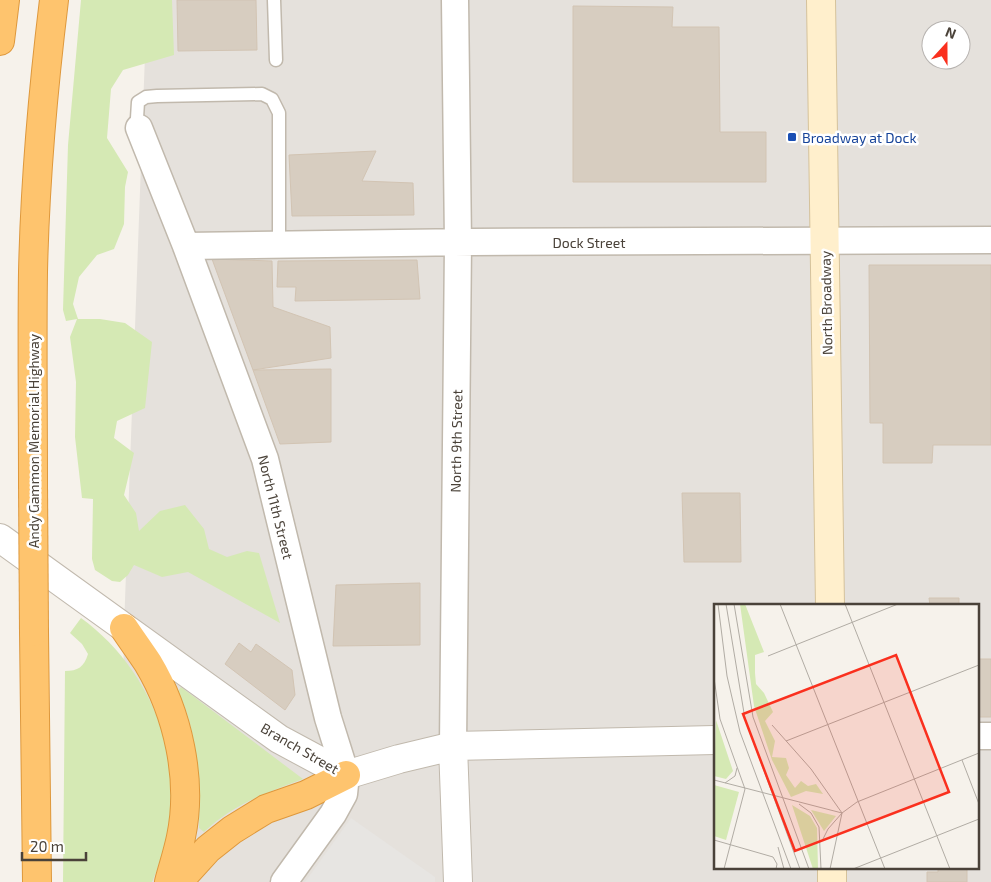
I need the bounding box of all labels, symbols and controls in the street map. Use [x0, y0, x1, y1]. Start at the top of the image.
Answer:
north arrow [921, 20, 971, 70]
text: N [943, 23, 959, 42]
place label: Broadway at Dock [802, 129, 917, 146]
marker: Broadway at Dock [786, 131, 798, 143]
street label: Dock Street [552, 234, 626, 251]
street label: North Broadway [817, 250, 835, 355]
street label: Andy Gammon Memorial Highway [25, 333, 42, 548]
street label: North 9th Street [447, 389, 465, 493]
street label: North 11th Street [255, 453, 297, 561]
inset map [714, 604, 978, 870]
street label: Branch Street [258, 719, 342, 777]
scale bar [22, 830, 86, 862]
text: 20 m [30, 837, 64, 855]

